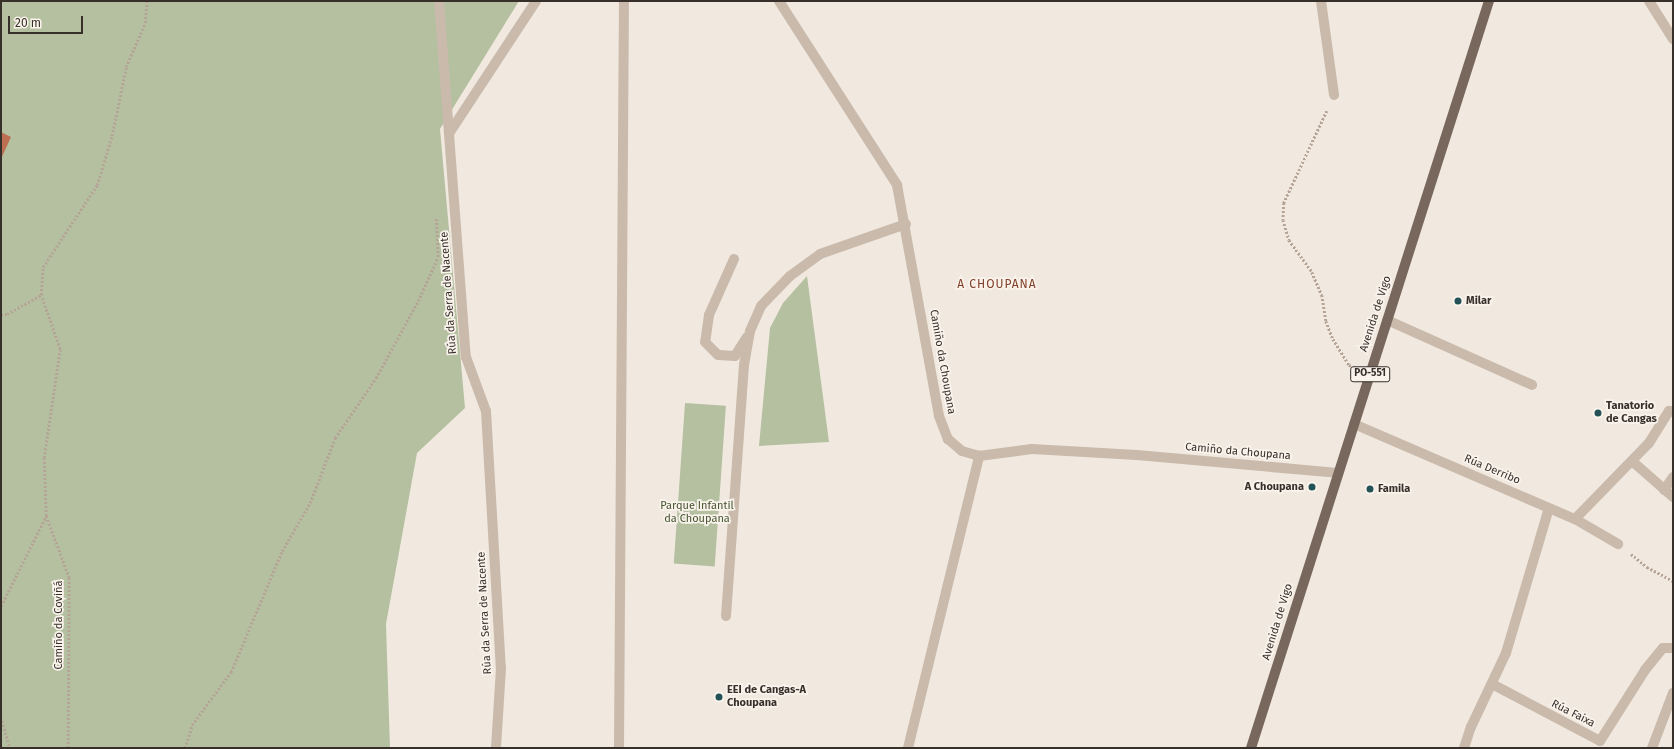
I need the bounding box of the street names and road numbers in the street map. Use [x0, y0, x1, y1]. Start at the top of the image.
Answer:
street label: Rúa da Serra de Nacente [438, 231, 460, 355]
street label: Avenida de Vigo [1357, 274, 1395, 354]
street label: Camiño da Choupana [926, 309, 958, 415]
road number: PO-551 [1350, 366, 1390, 382]
street label: Camiño da Choupana [1185, 441, 1291, 463]
street label: Rúa Derribo [1462, 452, 1522, 488]
street label: Rúa da Serra de Nacente [475, 551, 495, 675]
street label: Camiño da Coviñá [52, 580, 66, 670]
street label: Avenida de Vigo [1260, 582, 1296, 662]
street label: Rúa Faixa [1549, 697, 1597, 731]

